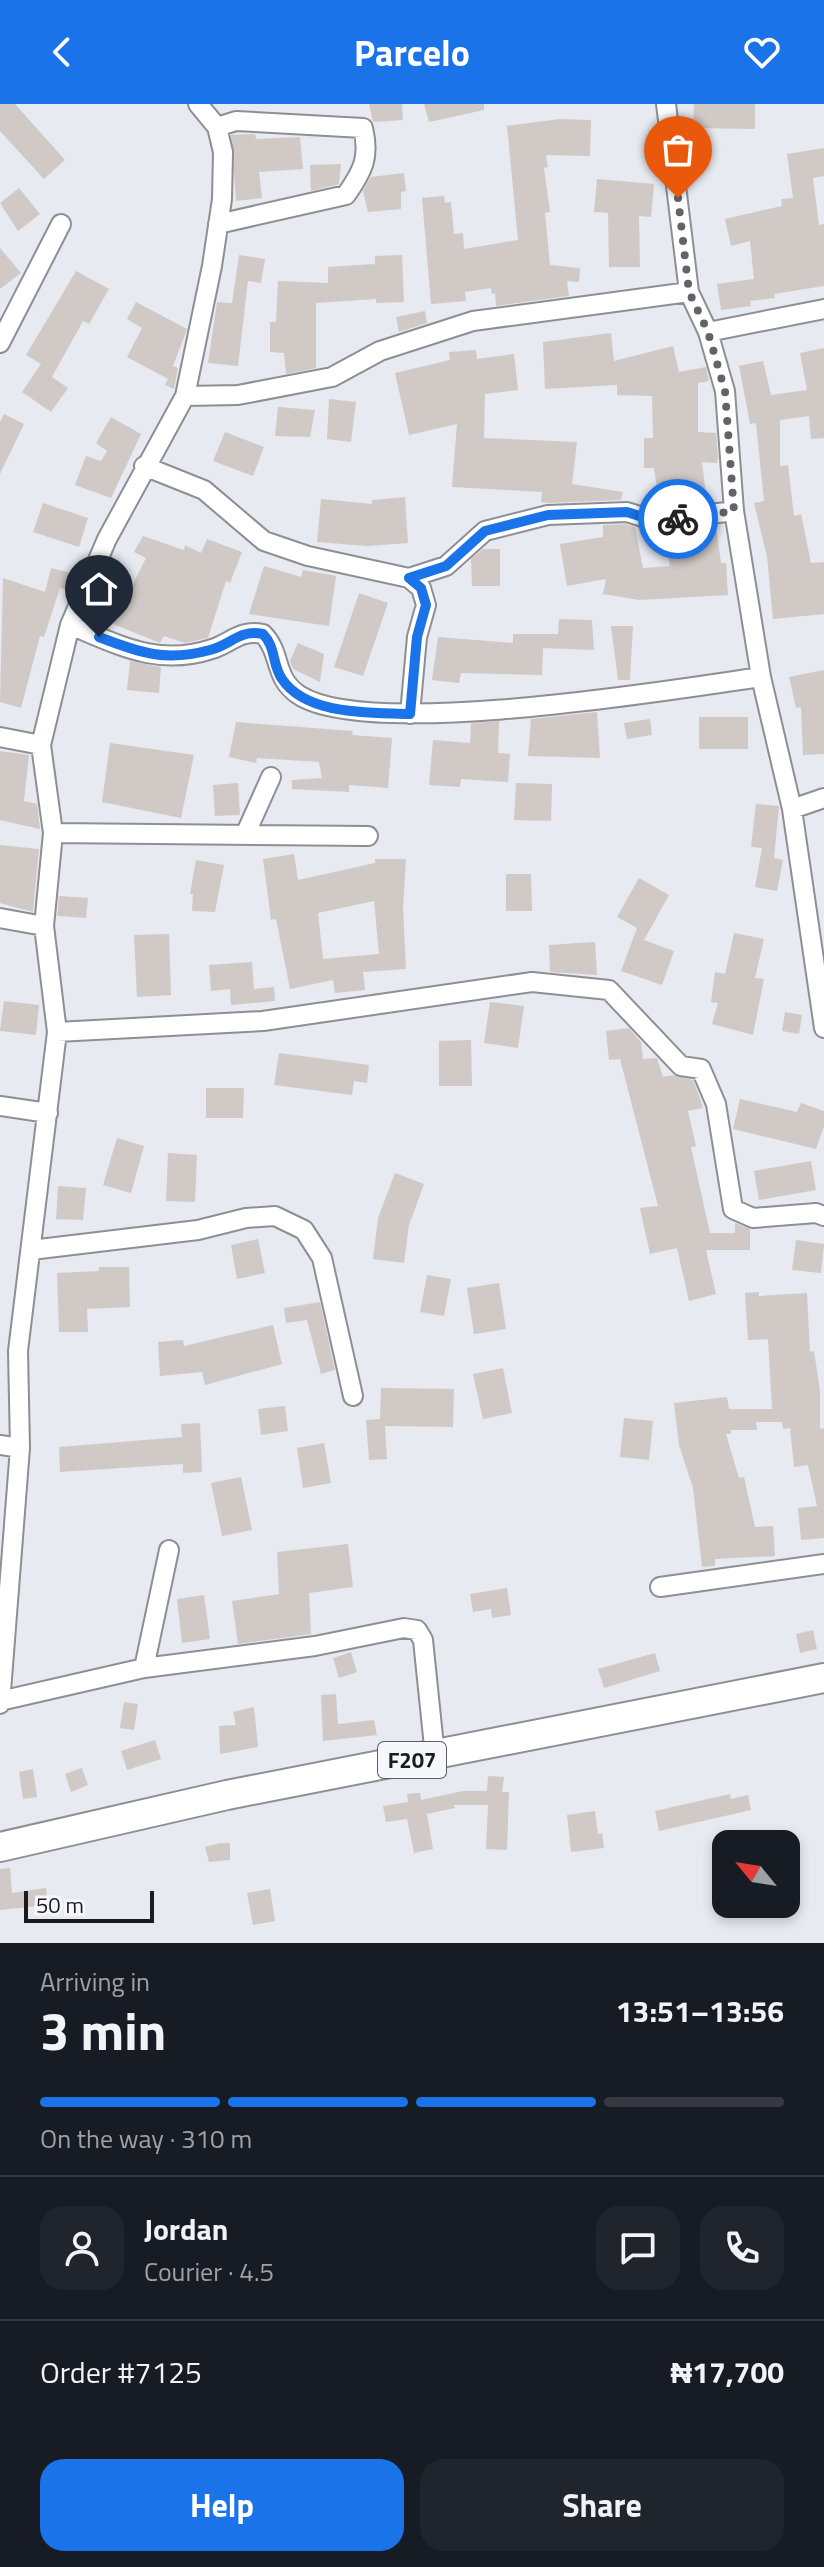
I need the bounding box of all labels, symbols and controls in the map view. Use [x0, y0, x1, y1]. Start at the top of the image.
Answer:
text: Parcelo [354, 25, 470, 80]
icon: back [40, 30, 84, 74]
icon: heart [740, 30, 784, 74]
pin [644, 116, 712, 198]
icon: bag [656, 128, 700, 172]
courier [638, 479, 718, 559]
icon: bike [656, 497, 700, 541]
pin [65, 555, 133, 637]
icon: home [77, 567, 121, 611]
road number: F207 [378, 1742, 446, 1778]
north arrow [712, 1830, 800, 1918]
map controls [712, 1830, 800, 1918]
scale bar [24, 1887, 154, 1923]
text: 50 m [36, 1888, 84, 1922]
text: Arriving in [40, 1962, 150, 2001]
text: 13:51–13:56 [616, 1988, 784, 2034]
text: 3 min [40, 1991, 166, 2070]
text: On the way · 310 m [40, 2119, 252, 2158]
button: person [40, 2206, 124, 2290]
text: Jordan [144, 2206, 228, 2252]
button: chat [596, 2206, 680, 2290]
button: phone [700, 2206, 784, 2290]
text: Courier · 4.5 [144, 2252, 274, 2291]
text: Order #7125 [40, 2349, 202, 2395]
text: ₦17,700 [670, 2349, 784, 2395]
button: Help [40, 2459, 404, 2551]
button: Share [420, 2459, 784, 2551]

